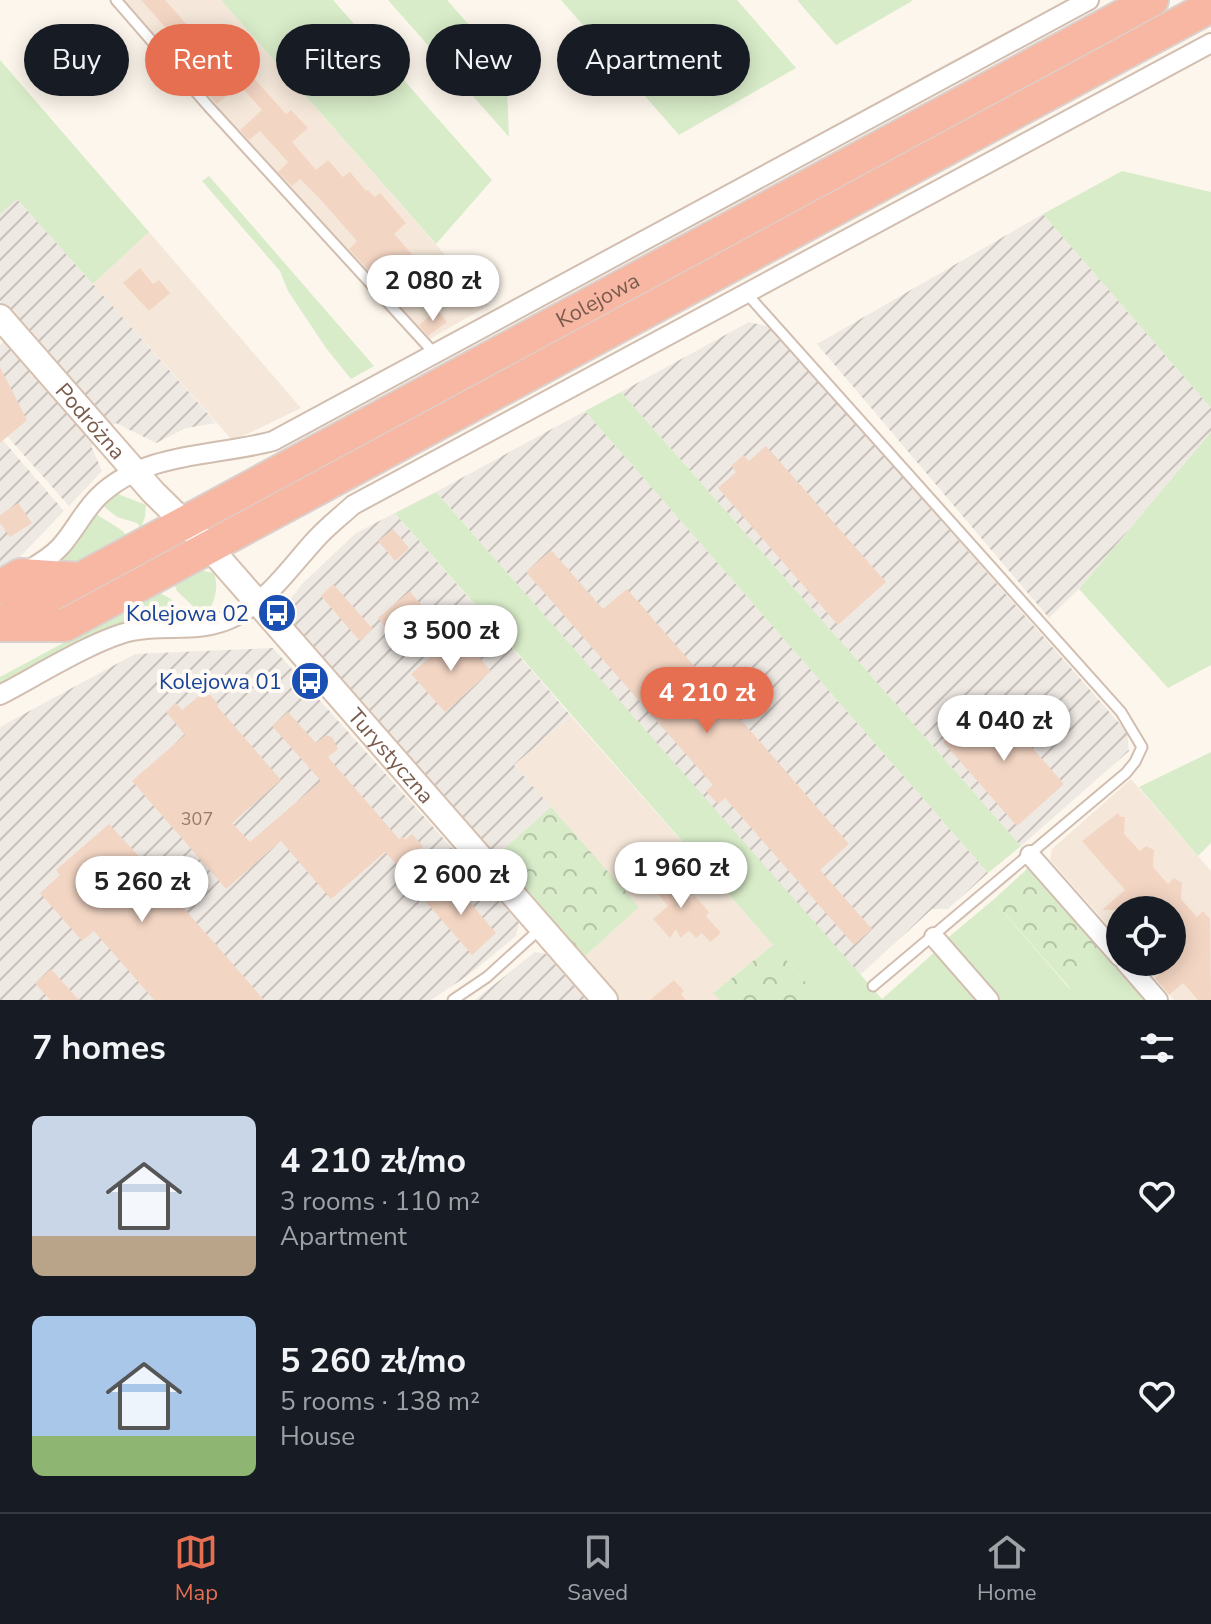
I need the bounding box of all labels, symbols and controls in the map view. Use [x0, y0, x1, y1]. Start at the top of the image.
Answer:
chip: Buy [24, 24, 129, 96]
chip: Rent [145, 24, 260, 96]
chip: Filters [276, 24, 410, 96]
chip: New [426, 24, 541, 96]
chip: Apartment [557, 24, 750, 96]
pin: 2 080 zł [350, 255, 516, 323]
text: 2 080 zł [384, 263, 482, 298]
street label: Kolejowa [551, 266, 645, 335]
street label: Podróżna [48, 377, 132, 466]
bus stop icon: Kolejowa 02 [256, 592, 298, 634]
place label: Kolejowa 02 [126, 599, 249, 629]
pin: 3 500 zł [368, 605, 534, 673]
text: 3 500 zł [402, 613, 500, 648]
bus stop icon: Kolejowa 01 [289, 660, 331, 702]
place label: Kolejowa 01 [159, 667, 282, 697]
pin: 4 210 zł [624, 667, 790, 735]
text: 4 210 zł [658, 675, 756, 710]
pin: 4 040 zł [921, 695, 1087, 763]
street label: Turystyczna [341, 702, 441, 810]
text: 4 040 zł [955, 703, 1053, 738]
house number: 307 [181, 807, 213, 831]
pin: 1 960 zł [598, 842, 764, 910]
pin: 2 600 zł [378, 849, 544, 917]
text: 1 960 zł [632, 850, 730, 885]
pin: 5 260 zł [59, 856, 225, 924]
text: 2 600 zł [412, 857, 510, 892]
text: 5 260 zł [93, 864, 191, 899]
map controls [1106, 896, 1186, 976]
button: locate [1106, 896, 1186, 976]
text: 7 homes [32, 1025, 166, 1071]
icon: filters [1135, 1026, 1179, 1070]
text: 4 210 zł/mo [280, 1138, 466, 1184]
icon: home [96, 1148, 192, 1244]
icon: heart [1135, 1174, 1179, 1218]
text: 3 rooms · 110 m² [280, 1184, 480, 1219]
text: Apartment [280, 1219, 407, 1254]
text: 5 260 zł/mo [280, 1338, 466, 1384]
icon: home [96, 1348, 192, 1444]
icon: heart [1135, 1374, 1179, 1418]
text: 5 rooms · 138 m² [280, 1384, 480, 1419]
text: House [280, 1419, 355, 1454]
tab: Map [174, 1530, 218, 1608]
tab: Saved [567, 1530, 628, 1608]
tab: Home [977, 1530, 1037, 1608]

